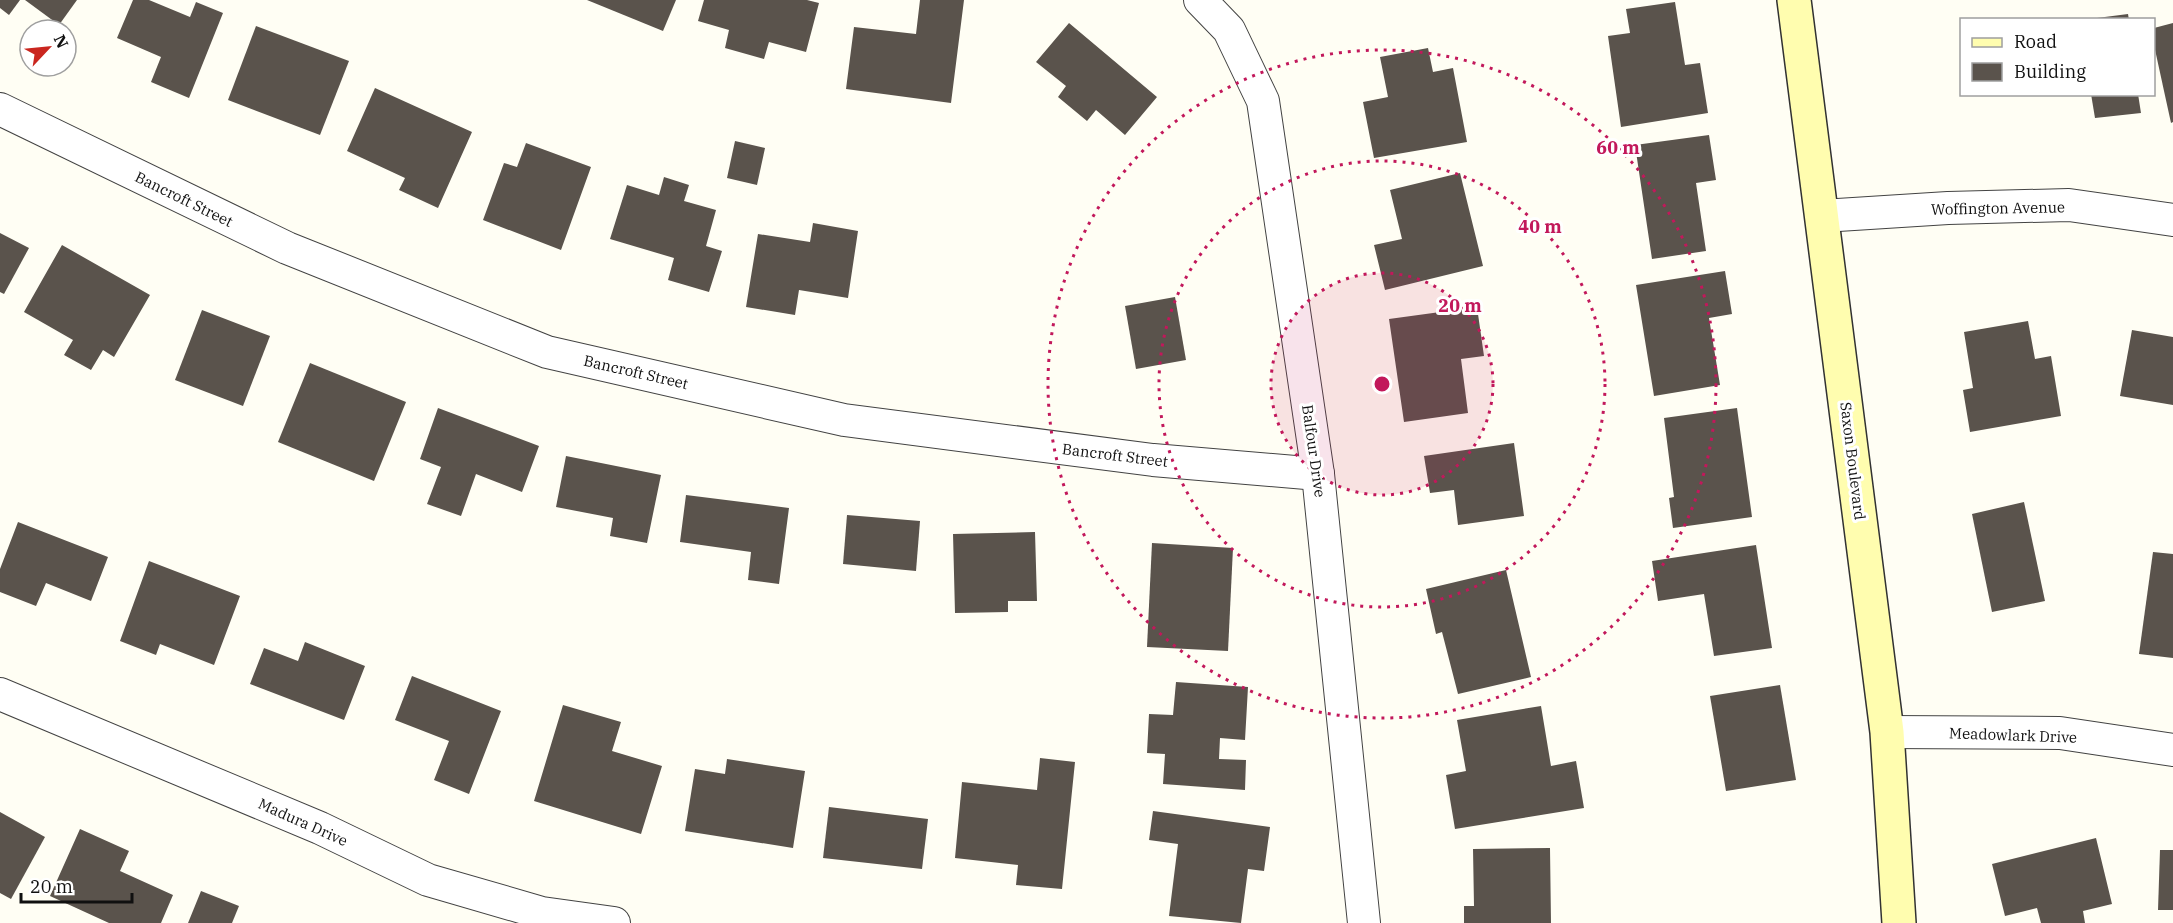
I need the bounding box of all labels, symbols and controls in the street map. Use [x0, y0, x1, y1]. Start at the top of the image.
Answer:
north arrow [18, 18, 78, 78]
legend [1960, 18, 2155, 96]
text: Road [2014, 30, 2057, 53]
text: N [50, 31, 73, 51]
text: Building [2014, 60, 2086, 83]
text: 60 m [1596, 136, 1640, 159]
street label: Bancroft Street [132, 167, 236, 231]
street label: Woffington Avenue [1931, 197, 2065, 219]
text: 40 m [1518, 215, 1562, 238]
text: 20 m [1438, 294, 1482, 317]
street label: Bancroft Street [582, 351, 690, 393]
centre of rings [1372, 374, 1392, 394]
street label: Saxon Boulevard [1836, 401, 1870, 521]
street label: Balfour Drive [1298, 403, 1330, 499]
street label: Bancroft Street [1061, 439, 1169, 471]
street label: Meadowlark Drive [1949, 723, 2077, 747]
street label: Madura Drive [255, 794, 351, 850]
scale bar [21, 866, 132, 904]
text: 20 m [30, 875, 73, 898]

